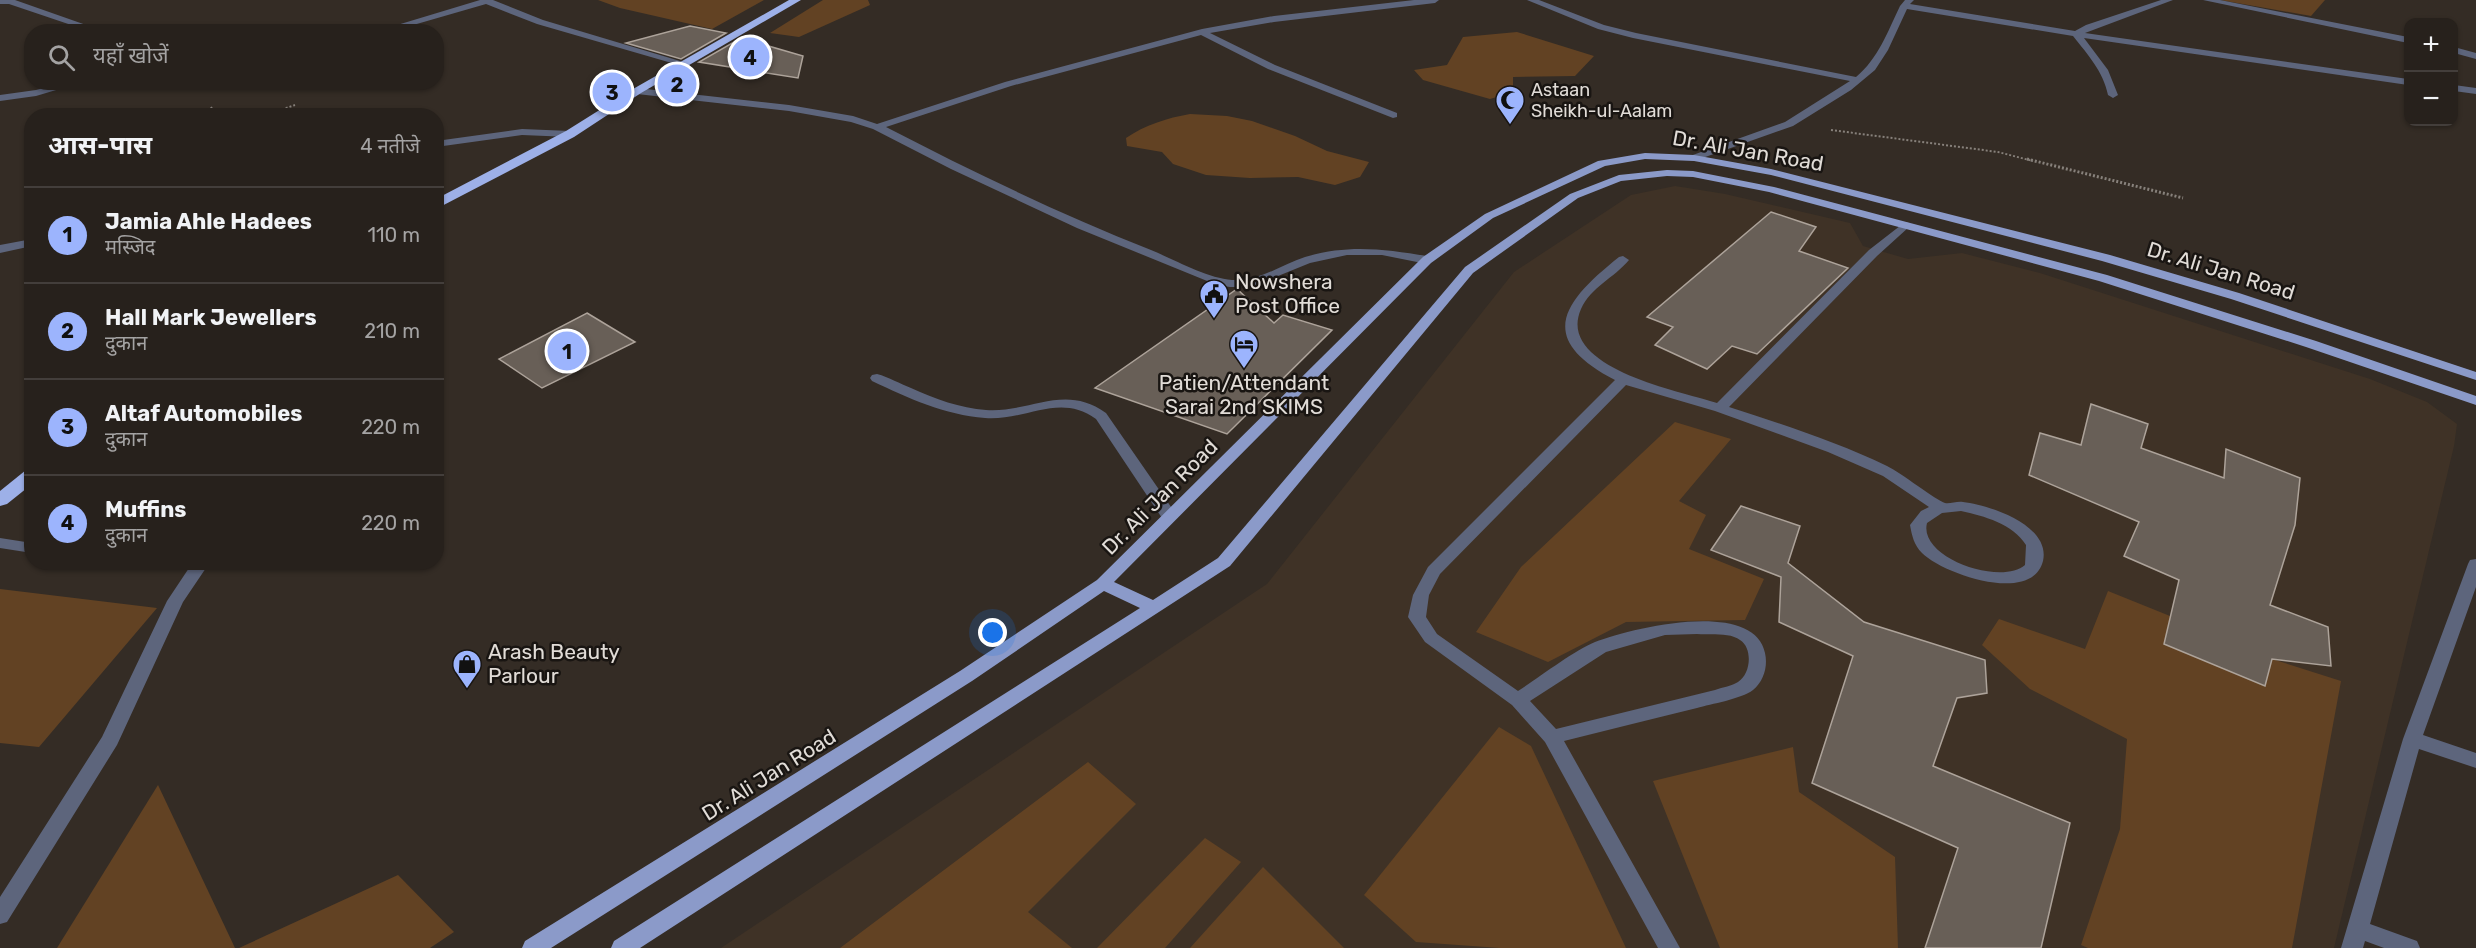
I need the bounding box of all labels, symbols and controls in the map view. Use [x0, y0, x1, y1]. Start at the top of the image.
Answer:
map controls [2404, 18, 2458, 126]
button: + [2404, 18, 2458, 72]
search box [24, 24, 444, 90]
pin: 4 [730, 34, 770, 80]
icon: search [45, 41, 78, 74]
text: यहाँ खोजें [93, 42, 169, 69]
pin: 2 [658, 62, 696, 106]
pin: 3 [592, 70, 632, 115]
button: − [2404, 72, 2458, 126]
place label: Astaan Sheikh-ul-Aalam [1531, 79, 1672, 122]
mosque icon: Astaan Sheikh-ul-Aalam [1494, 84, 1526, 126]
street label: Dr. Ali Jan Road [1671, 125, 1826, 176]
text: आस-पास [48, 130, 152, 161]
text: 4 नतीजे [360, 134, 420, 158]
text: Jamia Ahle Hadees [105, 208, 312, 235]
text: 1 [63, 223, 72, 247]
text: 110 m [368, 223, 420, 247]
text: मस्जिद [105, 235, 155, 259]
street label: Dr. Ali Jan Road [2144, 236, 2298, 305]
place label: Nowshera Post Office [1235, 269, 1340, 318]
public building icon: Nowshera Post Office [1198, 278, 1230, 320]
text: Hall Mark Jewellers [105, 304, 317, 331]
text: 2 [61, 319, 74, 343]
text: 210 m [364, 319, 420, 343]
pin: 1 [548, 328, 586, 374]
hotel icon: Patien/Attendant Sarai 2nd SKIMS [1228, 328, 1260, 370]
text: दुकान [105, 331, 147, 355]
place label: Patien/Attendant Sarai 2nd SKIMS [1159, 370, 1329, 419]
text: Altaf Automobiles [105, 400, 302, 427]
text: 3 [61, 415, 74, 439]
text: 220 m [361, 415, 420, 439]
text: दुकान [105, 427, 147, 451]
street label: Dr. Ali Jan Road [1097, 434, 1223, 560]
text: Muffins [105, 496, 187, 523]
text: 4 [61, 511, 74, 535]
text: 220 m [361, 511, 420, 535]
text: दुकान [105, 523, 147, 547]
your location [978, 618, 1007, 647]
place label: Arash Beauty Parlour [488, 639, 620, 688]
shop icon: Arash Beauty Parlour [451, 648, 483, 690]
street label: Dr. Ali Jan Road [697, 723, 840, 826]

